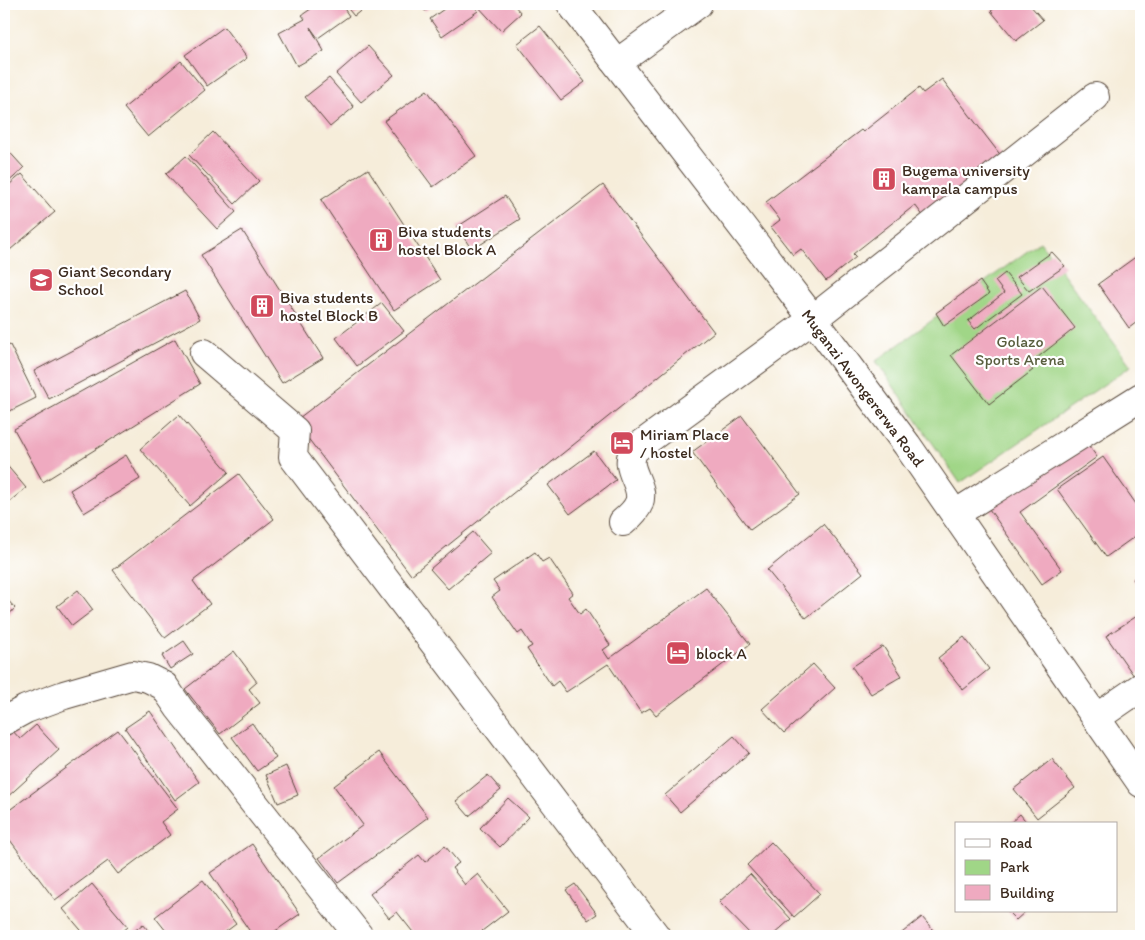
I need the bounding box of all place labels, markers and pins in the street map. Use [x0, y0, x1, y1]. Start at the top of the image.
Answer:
place label: Bugema university kampala campus [902, 161, 1030, 198]
building icon: Bugema university kampala campus [871, 166, 897, 192]
place label: Biva students hostel Block A [398, 222, 496, 259]
building icon: Biva students hostel Block A [368, 227, 394, 253]
place label: Giant Secondary School [58, 262, 172, 299]
school or university icon: Giant Secondary School [28, 267, 54, 293]
place label: Biva students hostel Block B [280, 288, 378, 325]
building icon: Biva students hostel Block B [249, 293, 275, 319]
place label: Miriam Place / hostel [640, 425, 729, 462]
hotel icon: Miriam Place / hostel [609, 430, 635, 456]
hotel icon: block A [665, 640, 691, 666]
place label: block A [696, 644, 747, 663]

